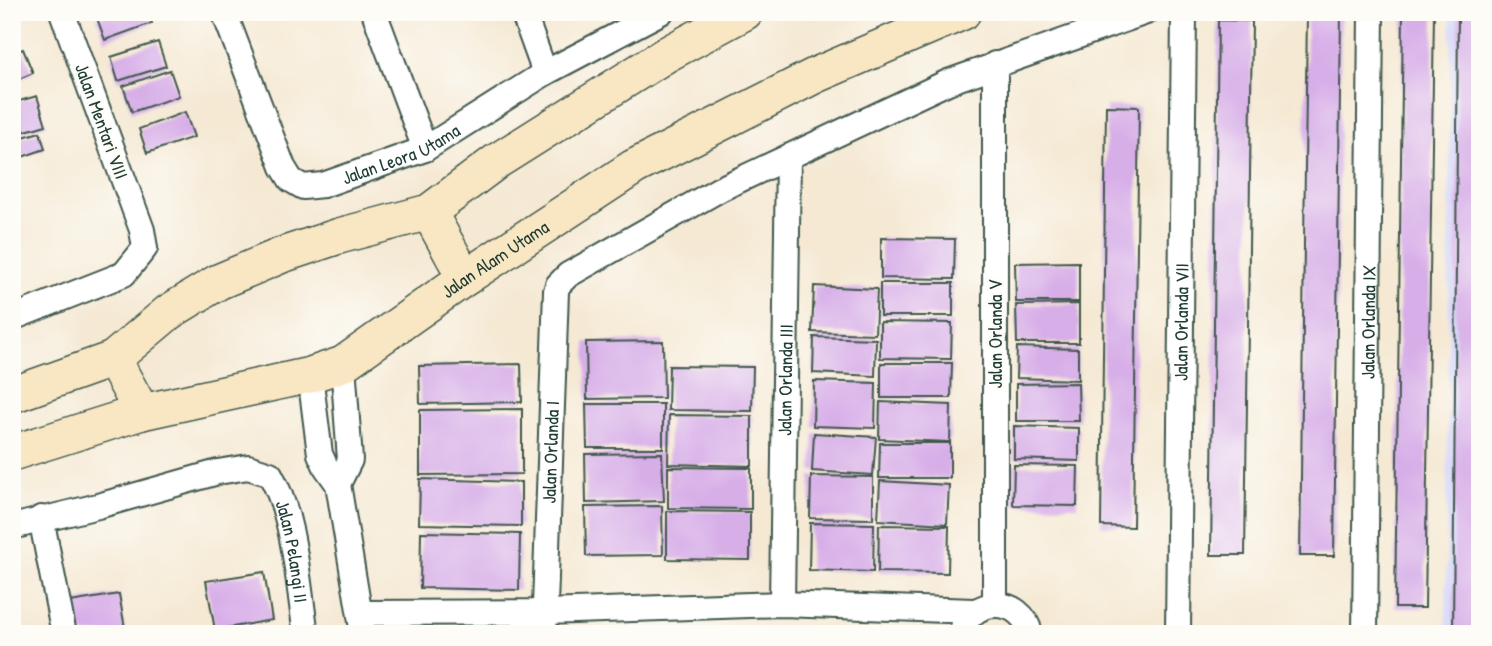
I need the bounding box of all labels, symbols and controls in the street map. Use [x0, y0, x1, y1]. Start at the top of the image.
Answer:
street label: Jalan Mentari VIII [69, 60, 135, 182]
street label: Jalan Leora Utama [338, 117, 465, 190]
street label: Jalan Alam Utama [436, 213, 554, 304]
street label: Jalan Orlanda VII [1167, 263, 1195, 381]
street label: Jalan Orlanda IX [1354, 265, 1382, 379]
street label: Jalan Orlanda V [982, 279, 1008, 388]
street label: Jalan Orlanda III [771, 324, 799, 436]
street label: Jalan Orlanda I [536, 400, 565, 504]
street label: Jalan Pelangi II [270, 497, 315, 604]

